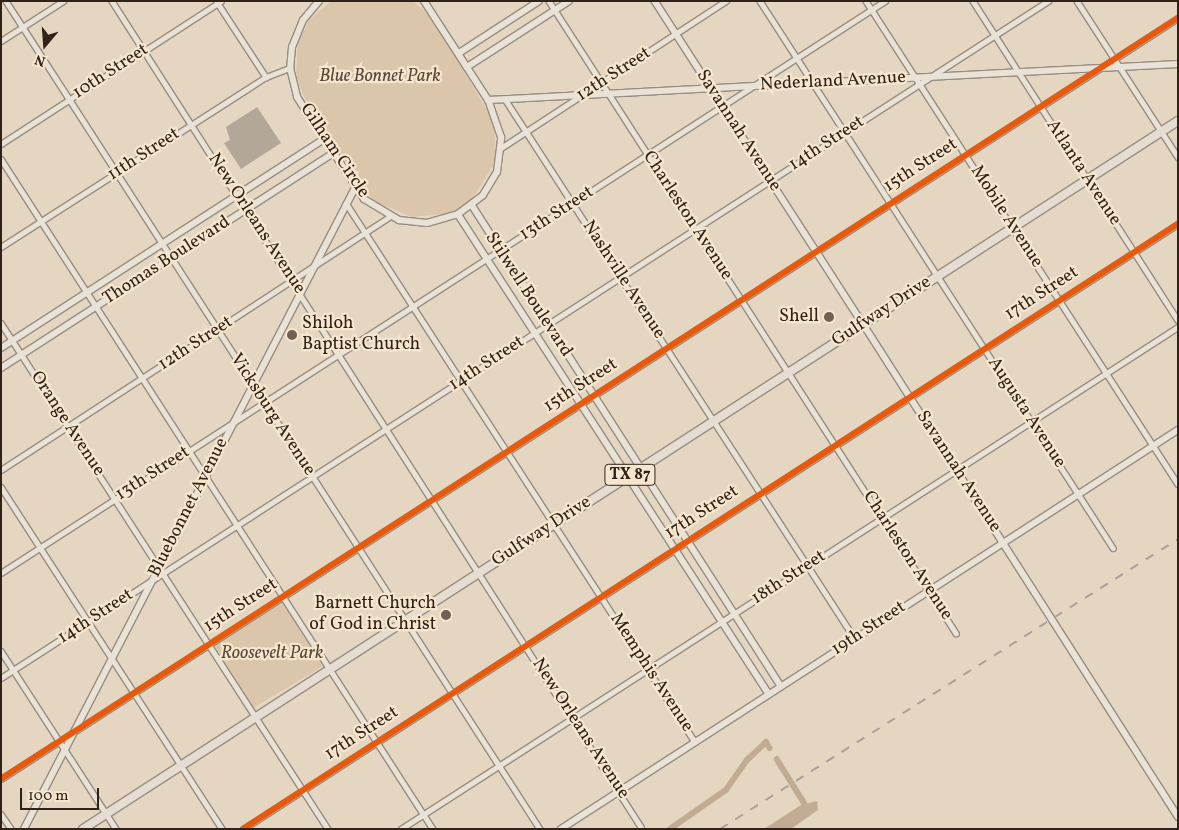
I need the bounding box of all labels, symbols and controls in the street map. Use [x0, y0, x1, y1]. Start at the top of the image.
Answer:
north arrow [20, 20, 70, 70]
street label: 10th Street [69, 40, 153, 104]
street label: 12th Street [573, 43, 655, 107]
text: N [32, 49, 48, 70]
park label: Blue Bonnet Park [319, 66, 441, 88]
street label: Savannah Avenue [691, 66, 785, 196]
street label: Nederland Avenue [760, 67, 906, 97]
street label: Gilham Circle [294, 100, 374, 202]
street label: 14th Street [785, 112, 869, 176]
street label: Atlanta Avenue [1041, 116, 1125, 230]
street label: 11th Street [104, 124, 184, 186]
street label: 15th Street [880, 134, 962, 198]
street label: Charleston Avenue [637, 147, 737, 285]
street label: New Orleans Avenue [202, 149, 310, 299]
street label: Mobile Avenue [965, 162, 1047, 272]
street label: 13th Street [516, 182, 598, 246]
street label: Thomas Boulevard [99, 212, 235, 310]
street label: Nashville Avenue [577, 217, 669, 343]
street label: Stilwell Boulevard [480, 229, 576, 361]
street label: 17th Street [1001, 262, 1083, 326]
street label: Gulfway Drive [828, 272, 936, 352]
place label: Shell [779, 306, 819, 328]
marker: Shell [823, 311, 835, 323]
street label: 12th Street [155, 312, 237, 376]
place label: Shiloh Baptist Church [302, 314, 420, 356]
marker: Shiloh Baptist Church [286, 329, 298, 341]
street label: 14th Street [445, 332, 529, 396]
street label: Vicksburg Avenue [224, 350, 320, 480]
street label: 15th Street [540, 354, 622, 418]
street label: Augusta Avenue [982, 354, 1070, 472]
street label: Orange Avenue [25, 368, 109, 480]
street label: Savannah Avenue [911, 407, 1005, 537]
street label: Bluebonnet Avenue [145, 435, 233, 581]
street label: 13th Street [112, 442, 194, 506]
road number: TX 87 [604, 462, 656, 488]
street label: 17th Street [661, 481, 743, 545]
street label: Charleston Avenue [857, 487, 957, 625]
street label: Gulfway Drive [488, 492, 596, 572]
street label: 18th Street [748, 546, 830, 610]
street label: 15th Street [200, 574, 282, 638]
street label: 14th Street [54, 585, 138, 649]
place label: Barnett Church of God in Christ [311, 594, 436, 636]
street label: 19th Street [828, 597, 910, 661]
marker: Barnett Church of God in Christ [440, 609, 452, 621]
street label: Memphis Avenue [605, 610, 697, 736]
park label: Roosevelt Park [221, 643, 323, 665]
street label: New Orleans Avenue [526, 654, 634, 804]
street label: 17th Street [321, 702, 403, 766]
scale bar [22, 778, 101, 810]
text: 100 m [28, 786, 68, 807]

